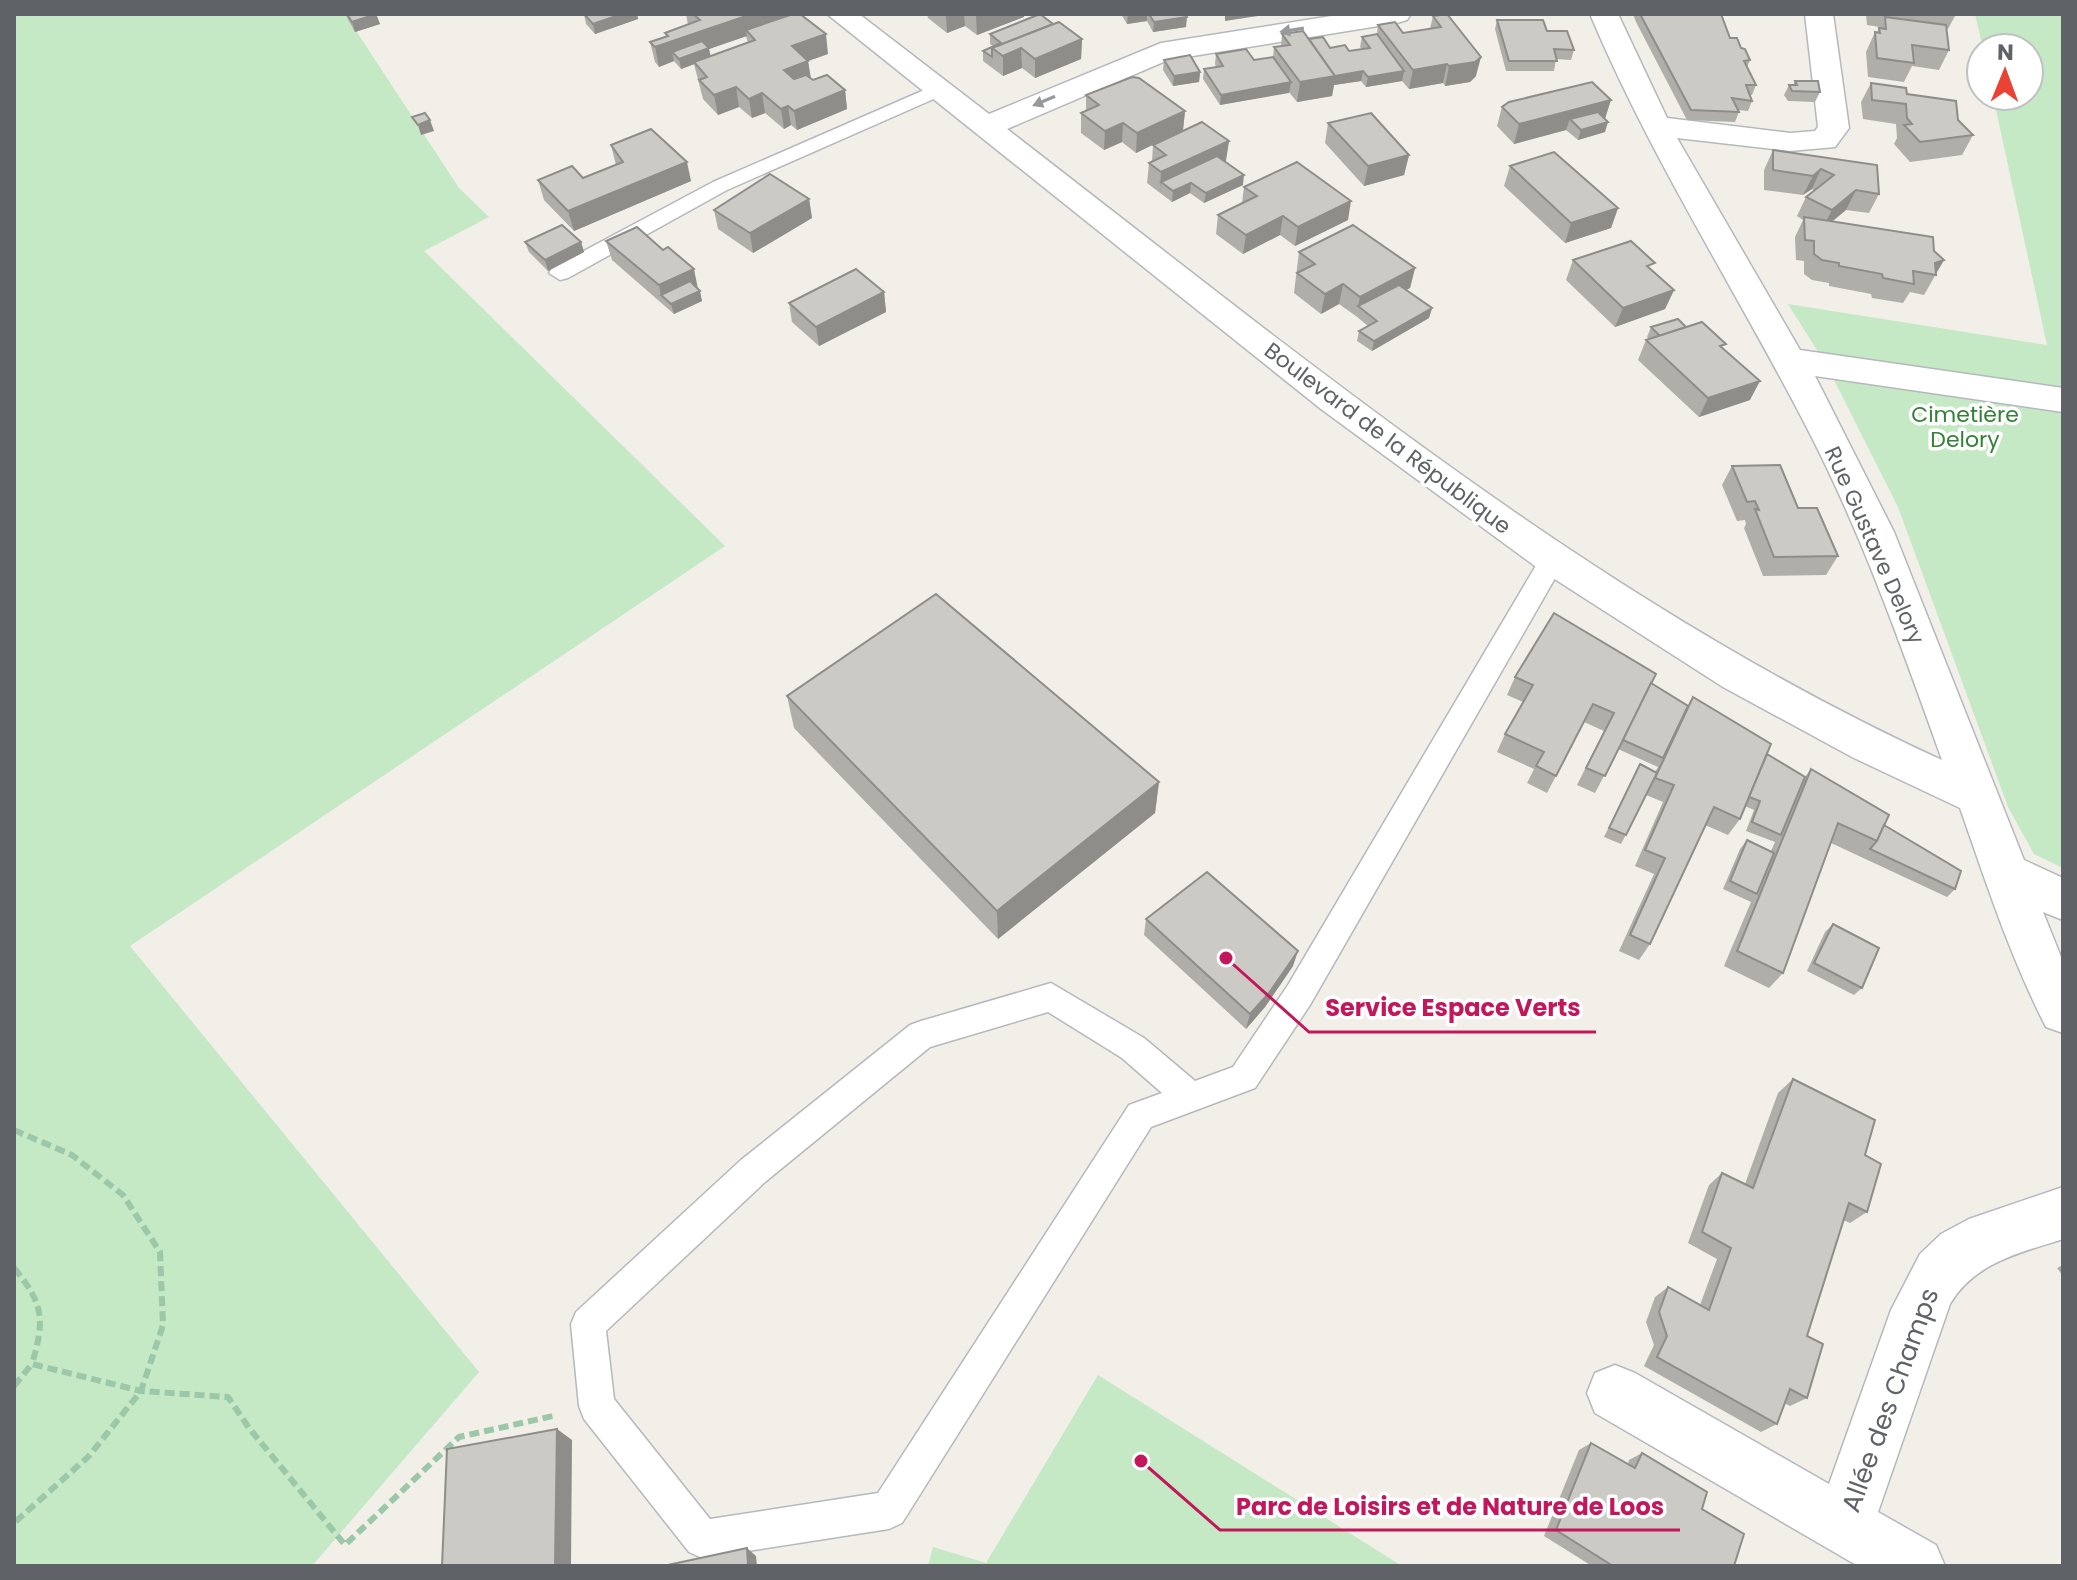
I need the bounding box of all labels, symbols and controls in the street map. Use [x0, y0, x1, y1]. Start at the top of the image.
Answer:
one-way arrow [1280, 24, 1305, 37]
north arrow [1965, 32, 2045, 112]
text: N [1997, 37, 2014, 68]
one-way arrow [1032, 95, 1056, 108]
street label: Boulevard de la République [1258, 335, 1517, 542]
park label: Cimetière Delory [1911, 399, 2019, 455]
street label: Rue Gustave Delory [1817, 441, 1932, 650]
callout: Service Espace Verts [1309, 984, 1596, 1032]
text: Service Espace Verts [1325, 991, 1581, 1024]
street label: Allée des Champs [1833, 1283, 1947, 1517]
callout: Parc de Loisirs et de Nature de Loos [1220, 1482, 1680, 1530]
text: Parc de Loisirs et de Nature de Loos [1236, 1490, 1664, 1523]

